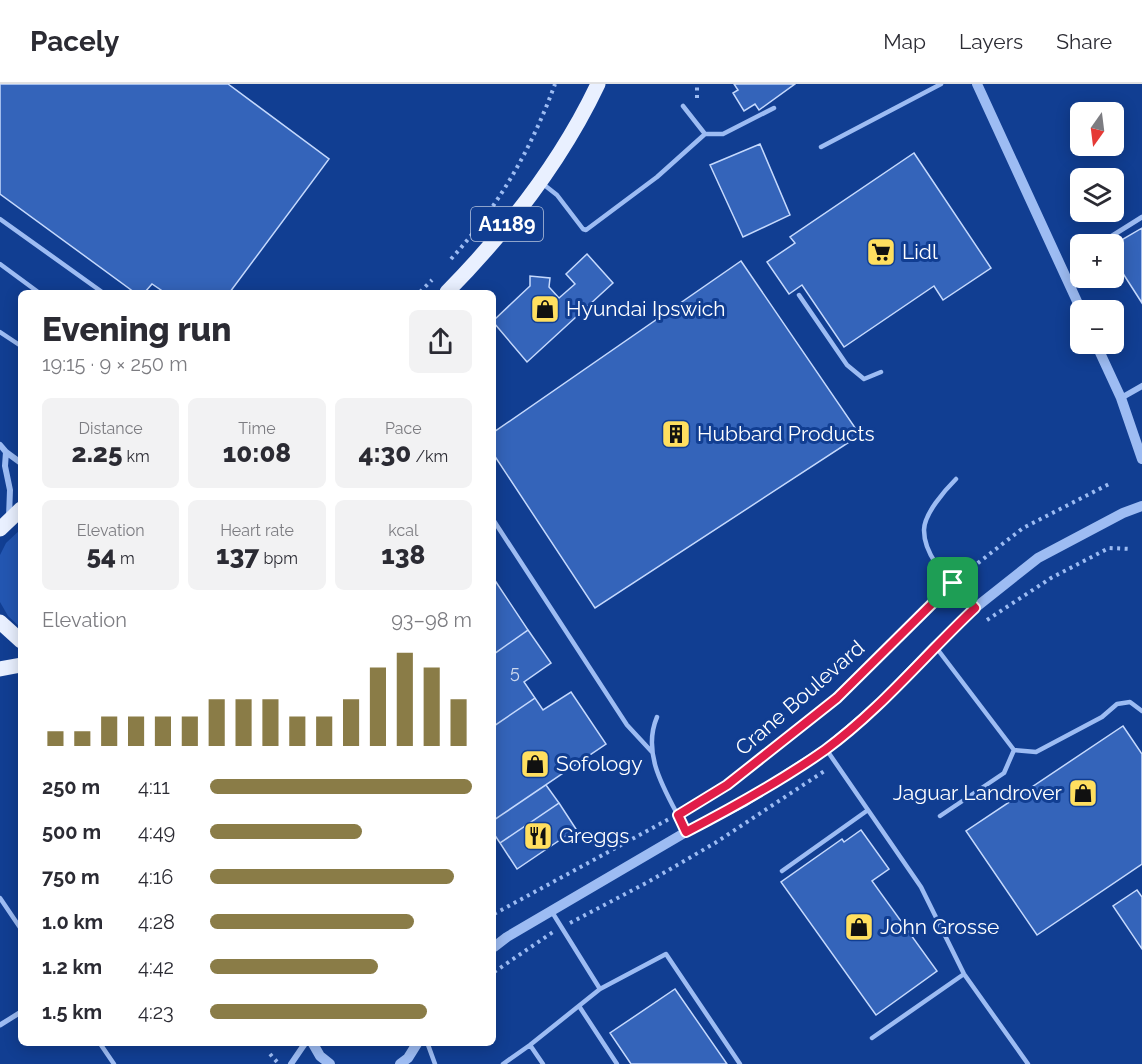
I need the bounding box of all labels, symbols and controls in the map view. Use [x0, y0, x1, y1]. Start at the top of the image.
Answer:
text: Pacely [30, 25, 119, 58]
text: Map [883, 29, 926, 54]
text: Layers [959, 29, 1023, 54]
text: Share [1056, 29, 1112, 54]
north arrow [1070, 102, 1124, 156]
map controls [1070, 102, 1124, 354]
button: layers [1070, 168, 1124, 222]
road number: A1189 [471, 207, 543, 241]
button: + [1070, 234, 1124, 288]
supermarket icon: Lidl [865, 236, 897, 268]
place label: Lidl [902, 239, 938, 264]
shop icon: Hyundai Ipswich [529, 293, 561, 325]
place label: Hyundai Ipswich [566, 296, 726, 321]
button: − [1070, 300, 1124, 354]
text: Evening run [42, 310, 232, 349]
button: share [409, 310, 472, 373]
text: 19:15 · 9 × 250 m [42, 352, 188, 376]
building icon: Hubbard Products [660, 418, 692, 450]
text: Distance [79, 419, 143, 438]
text: Time [238, 419, 276, 438]
text: Pace [385, 419, 422, 438]
place label: Hubbard Products [697, 421, 875, 446]
text: 2.25 [72, 438, 122, 468]
text: 10:08 [223, 438, 291, 468]
text: 4:30 [358, 438, 411, 468]
text: km [122, 447, 150, 466]
text: /km [411, 447, 448, 466]
text: Elevation [77, 521, 145, 540]
text: Heart rate [220, 521, 294, 540]
text: kcal [388, 521, 418, 540]
text: 54 [86, 540, 116, 570]
text: 137 [216, 540, 259, 570]
text: 138 [381, 540, 425, 570]
text: m [116, 549, 135, 568]
text: bpm [259, 549, 298, 568]
pin [927, 557, 978, 608]
icon: arrive [936, 566, 969, 599]
text: Elevation [42, 608, 127, 632]
text: 93–98 m [391, 608, 472, 632]
street label: Crane Boulevard [730, 635, 869, 760]
house number: 5 [510, 661, 520, 682]
shop icon: Sofology [519, 748, 551, 780]
place label: Sofology [556, 751, 643, 776]
text: 250 m [42, 775, 100, 799]
text: 4:11 [138, 775, 170, 799]
shop icon: Jaguar Landrover [1067, 777, 1099, 809]
place label: Jaguar Landrover [893, 780, 1063, 805]
text: 500 m [42, 820, 101, 844]
text: 4:49 [138, 820, 175, 844]
restaurant icon: Greggs [522, 820, 554, 852]
place label: Greggs [559, 823, 630, 848]
text: 750 m [42, 865, 100, 889]
text: 4:16 [138, 865, 173, 889]
text: 1.0 km [42, 910, 103, 934]
text: 4:28 [138, 910, 175, 934]
shop icon: John Grosse [843, 911, 875, 943]
place label: John Grosse [880, 914, 999, 939]
text: 1.2 km [42, 955, 102, 979]
text: 4:42 [138, 955, 174, 979]
text: 1.5 km [42, 1000, 102, 1024]
text: 4:23 [138, 1000, 174, 1024]

